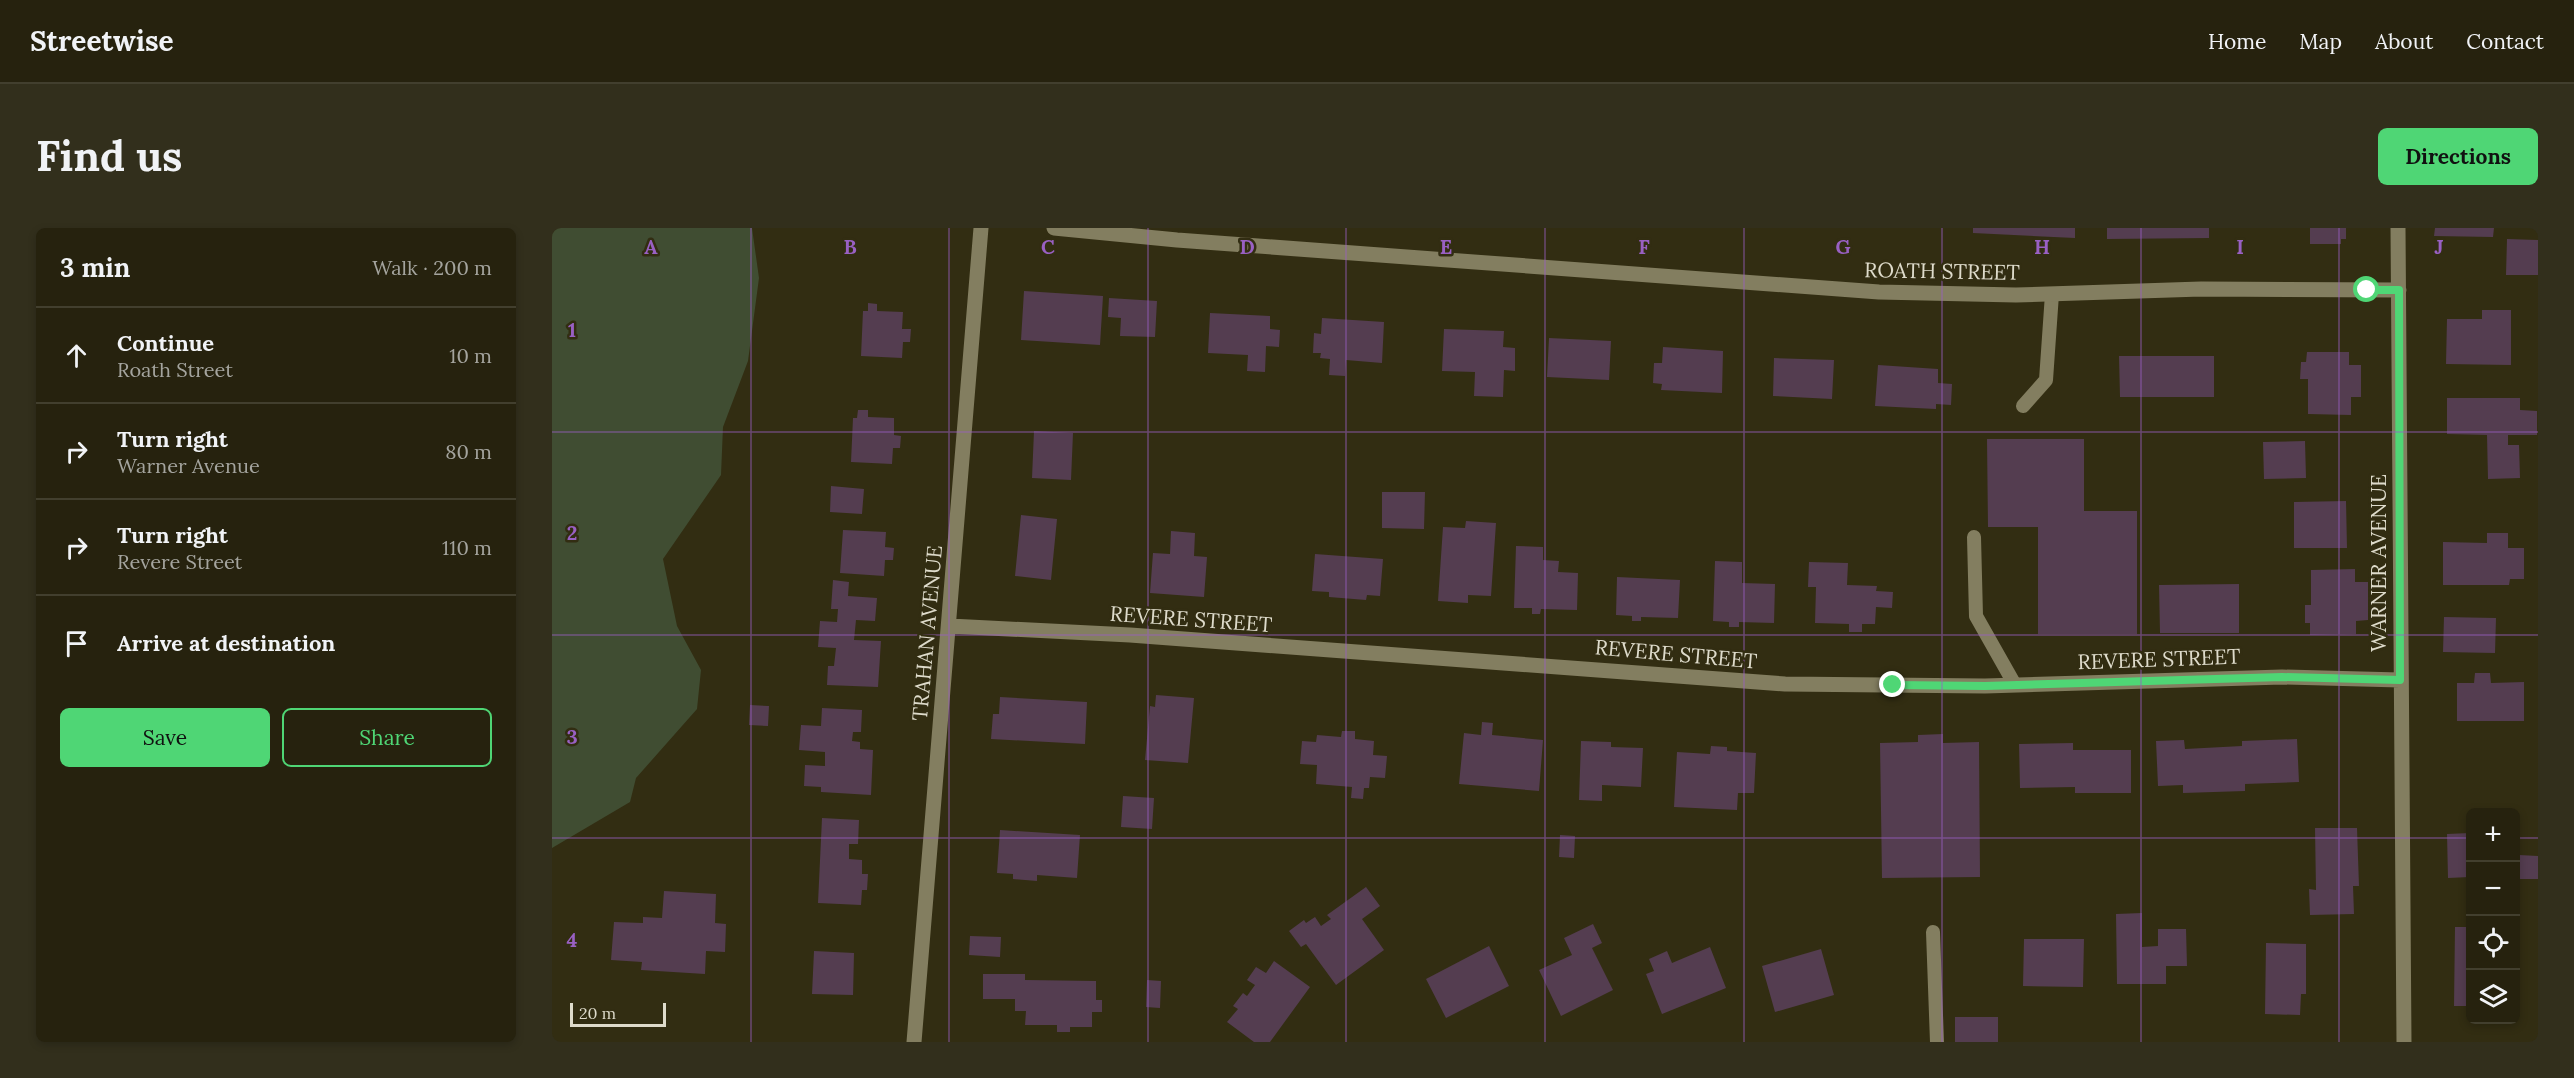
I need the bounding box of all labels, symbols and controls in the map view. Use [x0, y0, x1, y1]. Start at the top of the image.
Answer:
text: Streetwise [30, 23, 174, 59]
text: Home [2208, 28, 2266, 55]
text: Map [2299, 28, 2342, 55]
text: About [2375, 28, 2433, 55]
text: Contact [2466, 28, 2544, 55]
button: Directions [2378, 128, 2538, 185]
text: Find us [36, 129, 182, 183]
text: A [644, 234, 658, 259]
text: B [843, 234, 857, 259]
text: C [1041, 234, 1055, 259]
text: D [1239, 234, 1255, 259]
text: E [1440, 234, 1452, 259]
text: F [1638, 234, 1650, 259]
text: G [1835, 234, 1851, 259]
text: H [2034, 234, 2050, 259]
text: I [2236, 234, 2244, 259]
text: J [2434, 234, 2444, 259]
text: 3 min [60, 251, 130, 284]
text: Walk · 200 m [372, 255, 492, 280]
street label: ROATH STREET [1864, 256, 2020, 286]
route start [2353, 276, 2379, 302]
text: 1 [568, 317, 576, 342]
text: Continue [117, 329, 214, 357]
icon: ahead [60, 339, 93, 372]
text: 10 m [449, 343, 492, 368]
text: Roath Street [117, 357, 233, 382]
text: Turn right [117, 425, 228, 453]
icon: right [60, 435, 93, 468]
text: 80 m [445, 439, 492, 464]
text: Warner Avenue [117, 453, 260, 478]
street label: WARNER AVENUE [2365, 474, 2392, 652]
text: 2 [567, 520, 577, 545]
text: Turn right [117, 521, 228, 549]
icon: right [60, 531, 93, 564]
text: 110 m [442, 535, 492, 560]
street label: TRAHAN AVENUE [906, 544, 948, 722]
text: Revere Street [117, 549, 242, 574]
street label: REVERE STREET [1109, 600, 1273, 638]
icon: arrive [60, 627, 93, 660]
text: Arrive at destination [117, 629, 335, 657]
street label: REVERE STREET [1594, 633, 1758, 675]
street label: REVERE STREET [2077, 643, 2241, 675]
route end [1879, 671, 1905, 697]
button: Save [60, 708, 270, 767]
button: Share [282, 708, 492, 767]
text: 3 [566, 724, 578, 749]
map controls [2466, 808, 2520, 1024]
button: + [2466, 808, 2520, 862]
button: − [2466, 862, 2520, 916]
button: locate [2466, 916, 2520, 970]
text: 4 [567, 927, 578, 952]
button: layers [2466, 970, 2520, 1024]
scale bar [570, 1000, 666, 1028]
text: 20 m [579, 1003, 616, 1023]

